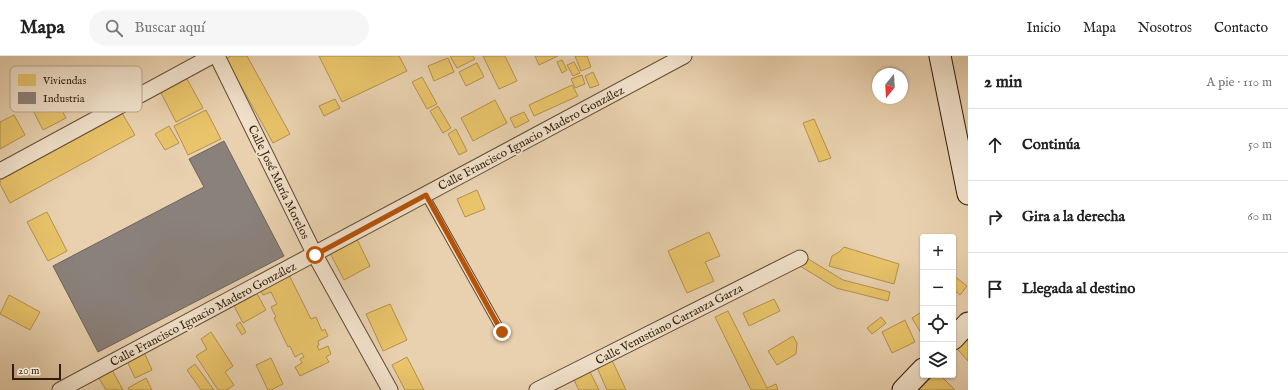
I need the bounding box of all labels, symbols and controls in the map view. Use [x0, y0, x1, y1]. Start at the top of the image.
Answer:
search box [89, 10, 369, 46]
text: Mapa [20, 16, 65, 40]
icon: search [103, 17, 125, 39]
text: Buscar aquí [135, 18, 205, 37]
text: Inicio [1026, 19, 1061, 37]
text: Mapa [1083, 19, 1116, 37]
text: Nosotros [1138, 19, 1192, 37]
text: Contacto [1214, 19, 1268, 37]
legend [10, 66, 142, 112]
north arrow [872, 68, 908, 104]
text: 2 min [984, 72, 1022, 93]
text: Viviendas [42, 74, 86, 88]
text: A pie · 110 m [1207, 74, 1272, 91]
street label: Calle Francisco Ignacio Madero González [436, 83, 627, 194]
text: Industria [43, 92, 85, 106]
street label: Calle José María Morelos [243, 123, 313, 242]
icon: ahead [984, 134, 1006, 156]
text: Continúa [1022, 135, 1080, 154]
text: 50 m [1248, 136, 1272, 153]
icon: right [984, 206, 1006, 228]
text: Gira a la derecha [1022, 207, 1125, 226]
text: 60 m [1247, 208, 1272, 225]
map controls [920, 234, 956, 378]
button: + [920, 234, 956, 270]
route start [306, 246, 324, 264]
street label: Calle Francisco Ignacio Madero González [108, 259, 299, 370]
button: − [920, 270, 956, 306]
icon: arrive [984, 278, 1006, 300]
text: Llegada al destino [1022, 279, 1135, 298]
street label: Calle Venustiano Carranza Garza [593, 280, 746, 368]
button: locate [920, 306, 956, 342]
route end [493, 323, 511, 341]
button: layers [920, 342, 956, 378]
scale bar [12, 362, 61, 381]
text: 20 m [18, 364, 39, 378]

